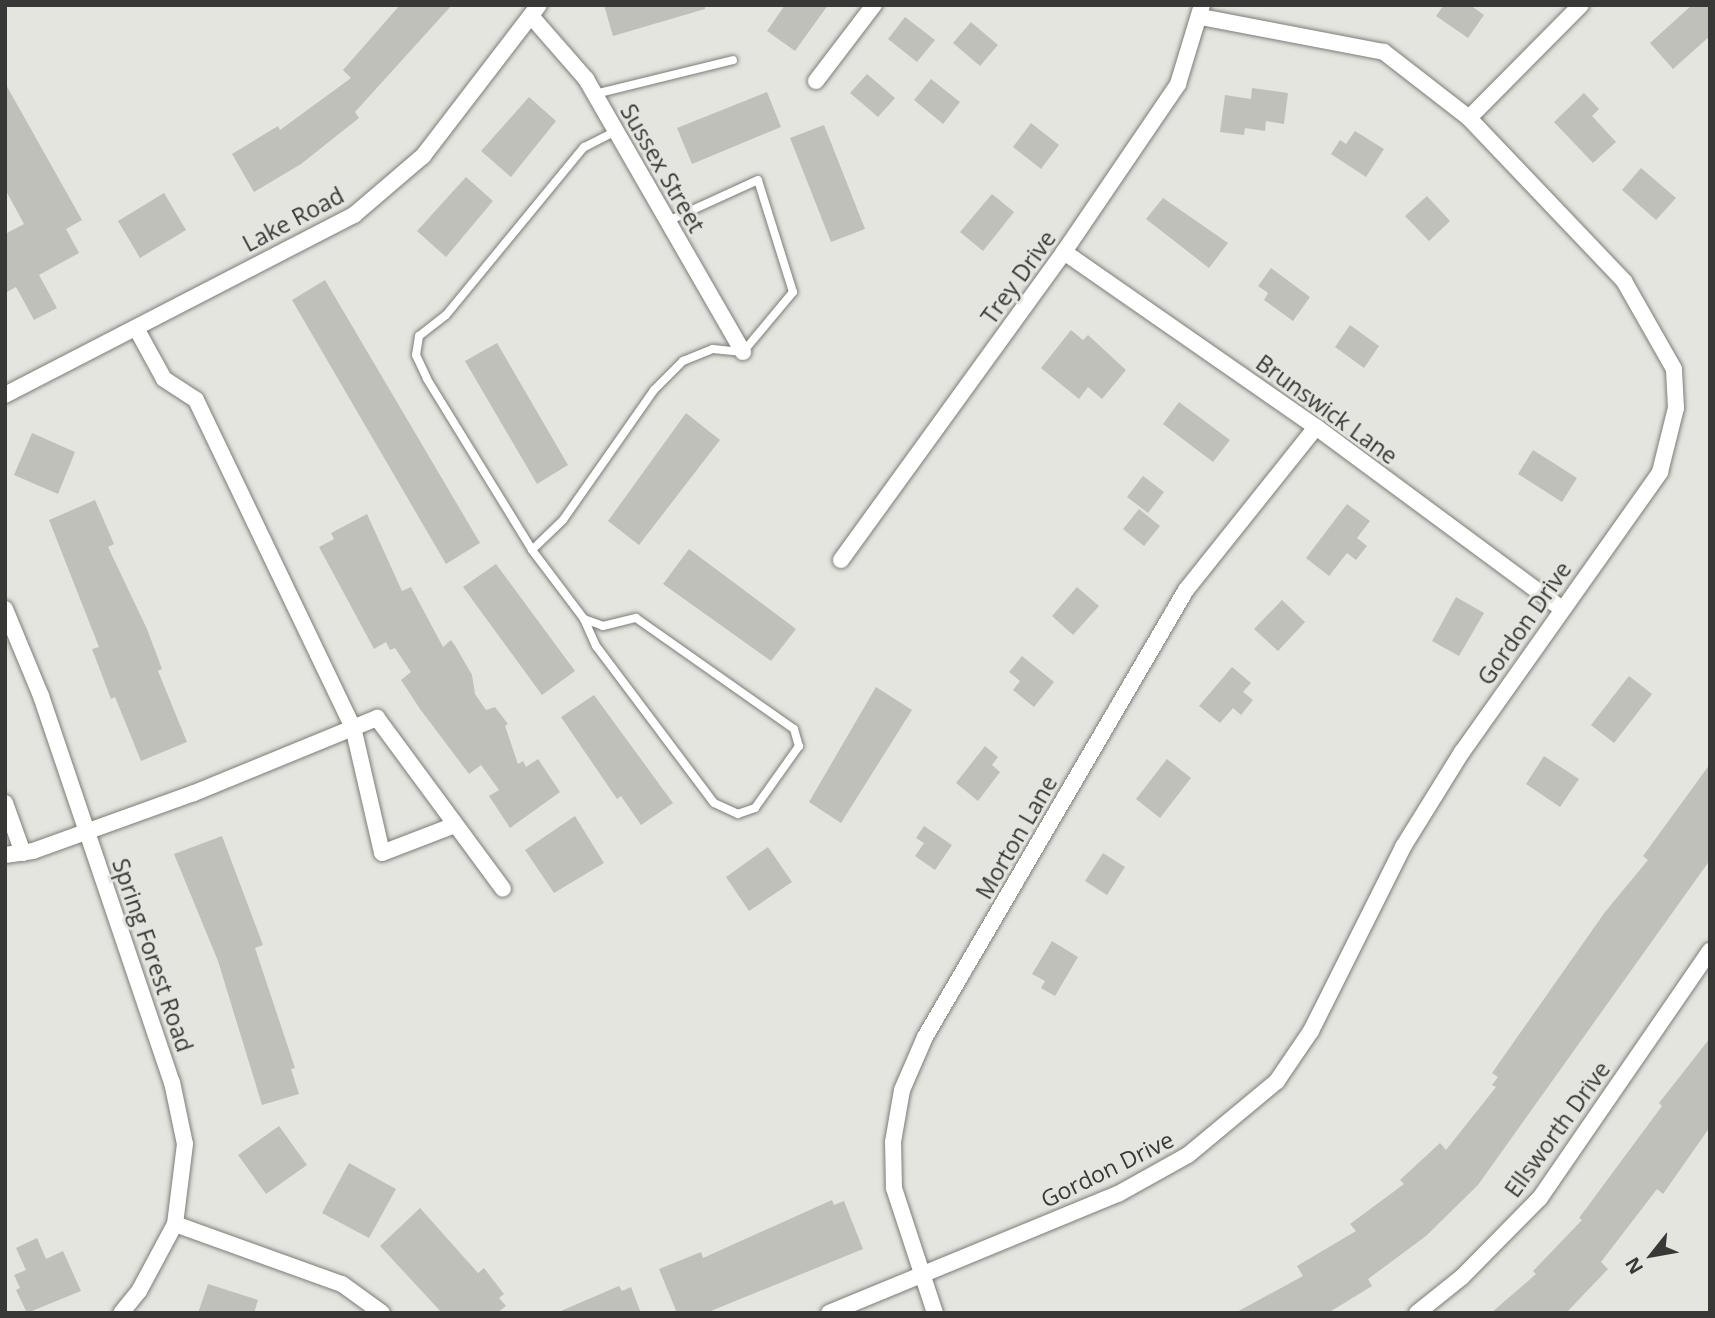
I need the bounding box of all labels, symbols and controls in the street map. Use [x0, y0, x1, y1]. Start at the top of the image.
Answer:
street label: Sussex Street [615, 99, 711, 237]
street label: Lake Road [238, 181, 348, 257]
street label: Trey Drive [975, 225, 1061, 329]
street label: Brunswick Lane [1251, 348, 1403, 470]
street label: Gordon Drive [1471, 556, 1577, 690]
street label: Morton Lane [970, 770, 1062, 904]
street label: Spring Forest Road [107, 855, 199, 1055]
street label: Ellsworth Drive [1499, 1056, 1615, 1202]
street label: Gordon Drive [1036, 1125, 1178, 1213]
north arrow [1617, 1220, 1687, 1290]
text: N [1619, 1253, 1649, 1279]

